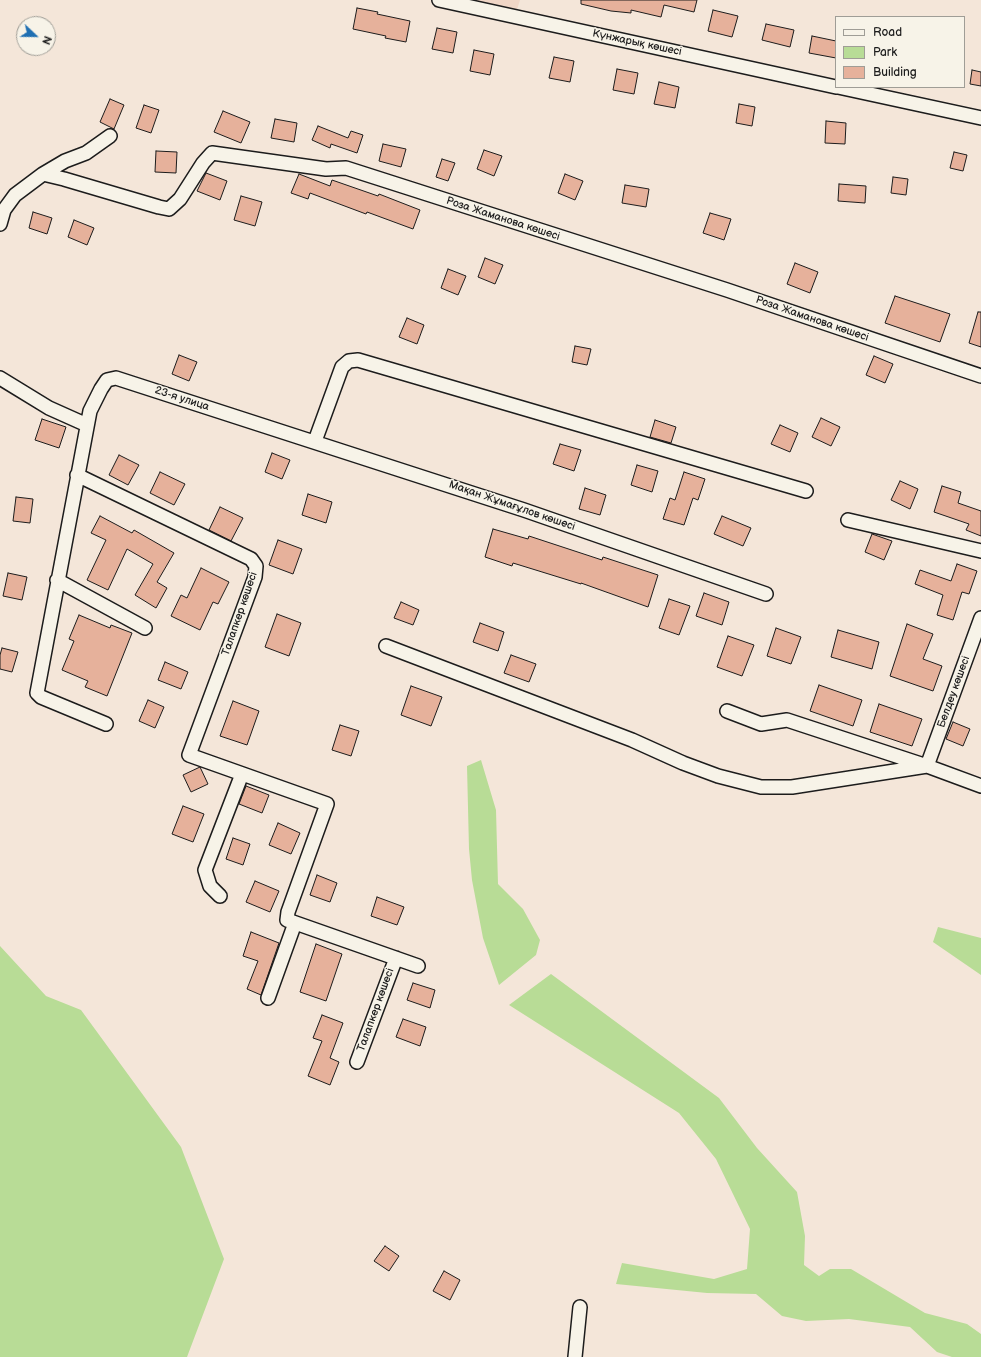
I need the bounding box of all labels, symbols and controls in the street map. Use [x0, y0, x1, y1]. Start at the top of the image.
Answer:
north arrow [16, 16, 56, 56]
legend [835, 16, 965, 88]
text: Road [873, 25, 902, 40]
street label: Күнжарық көшесі [591, 27, 683, 59]
text: N [39, 34, 54, 47]
text: Park [873, 45, 897, 60]
text: Building [873, 65, 917, 80]
street label: Роза Жаманова көшесі [444, 194, 562, 244]
street label: Роза Жаманова көшесі [754, 293, 870, 345]
street label: 23-я улица [153, 384, 211, 414]
street label: Мақан Жұмағұлов көшесі [447, 478, 577, 534]
street label: Талапкер көшесі [219, 570, 261, 658]
street label: Белдеу көшесі [935, 654, 973, 730]
street label: Талапкер көшесі [355, 967, 397, 1053]

